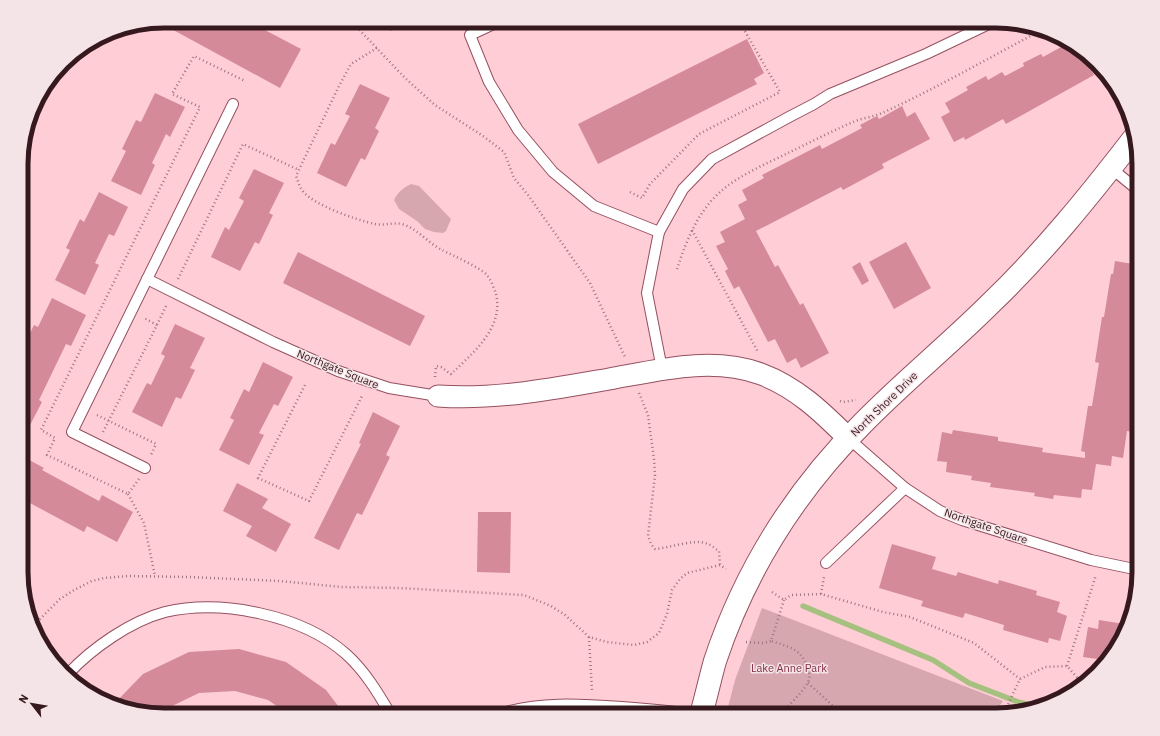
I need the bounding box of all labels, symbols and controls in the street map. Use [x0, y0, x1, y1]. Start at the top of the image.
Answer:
street label: Northgate Square [295, 346, 381, 392]
street label: North Shore Drive [848, 369, 920, 439]
street label: Northgate Square [943, 505, 1029, 547]
park label: Lake Anne Park [751, 661, 827, 675]
north arrow [12, 684, 52, 724]
text: N [15, 692, 31, 706]

